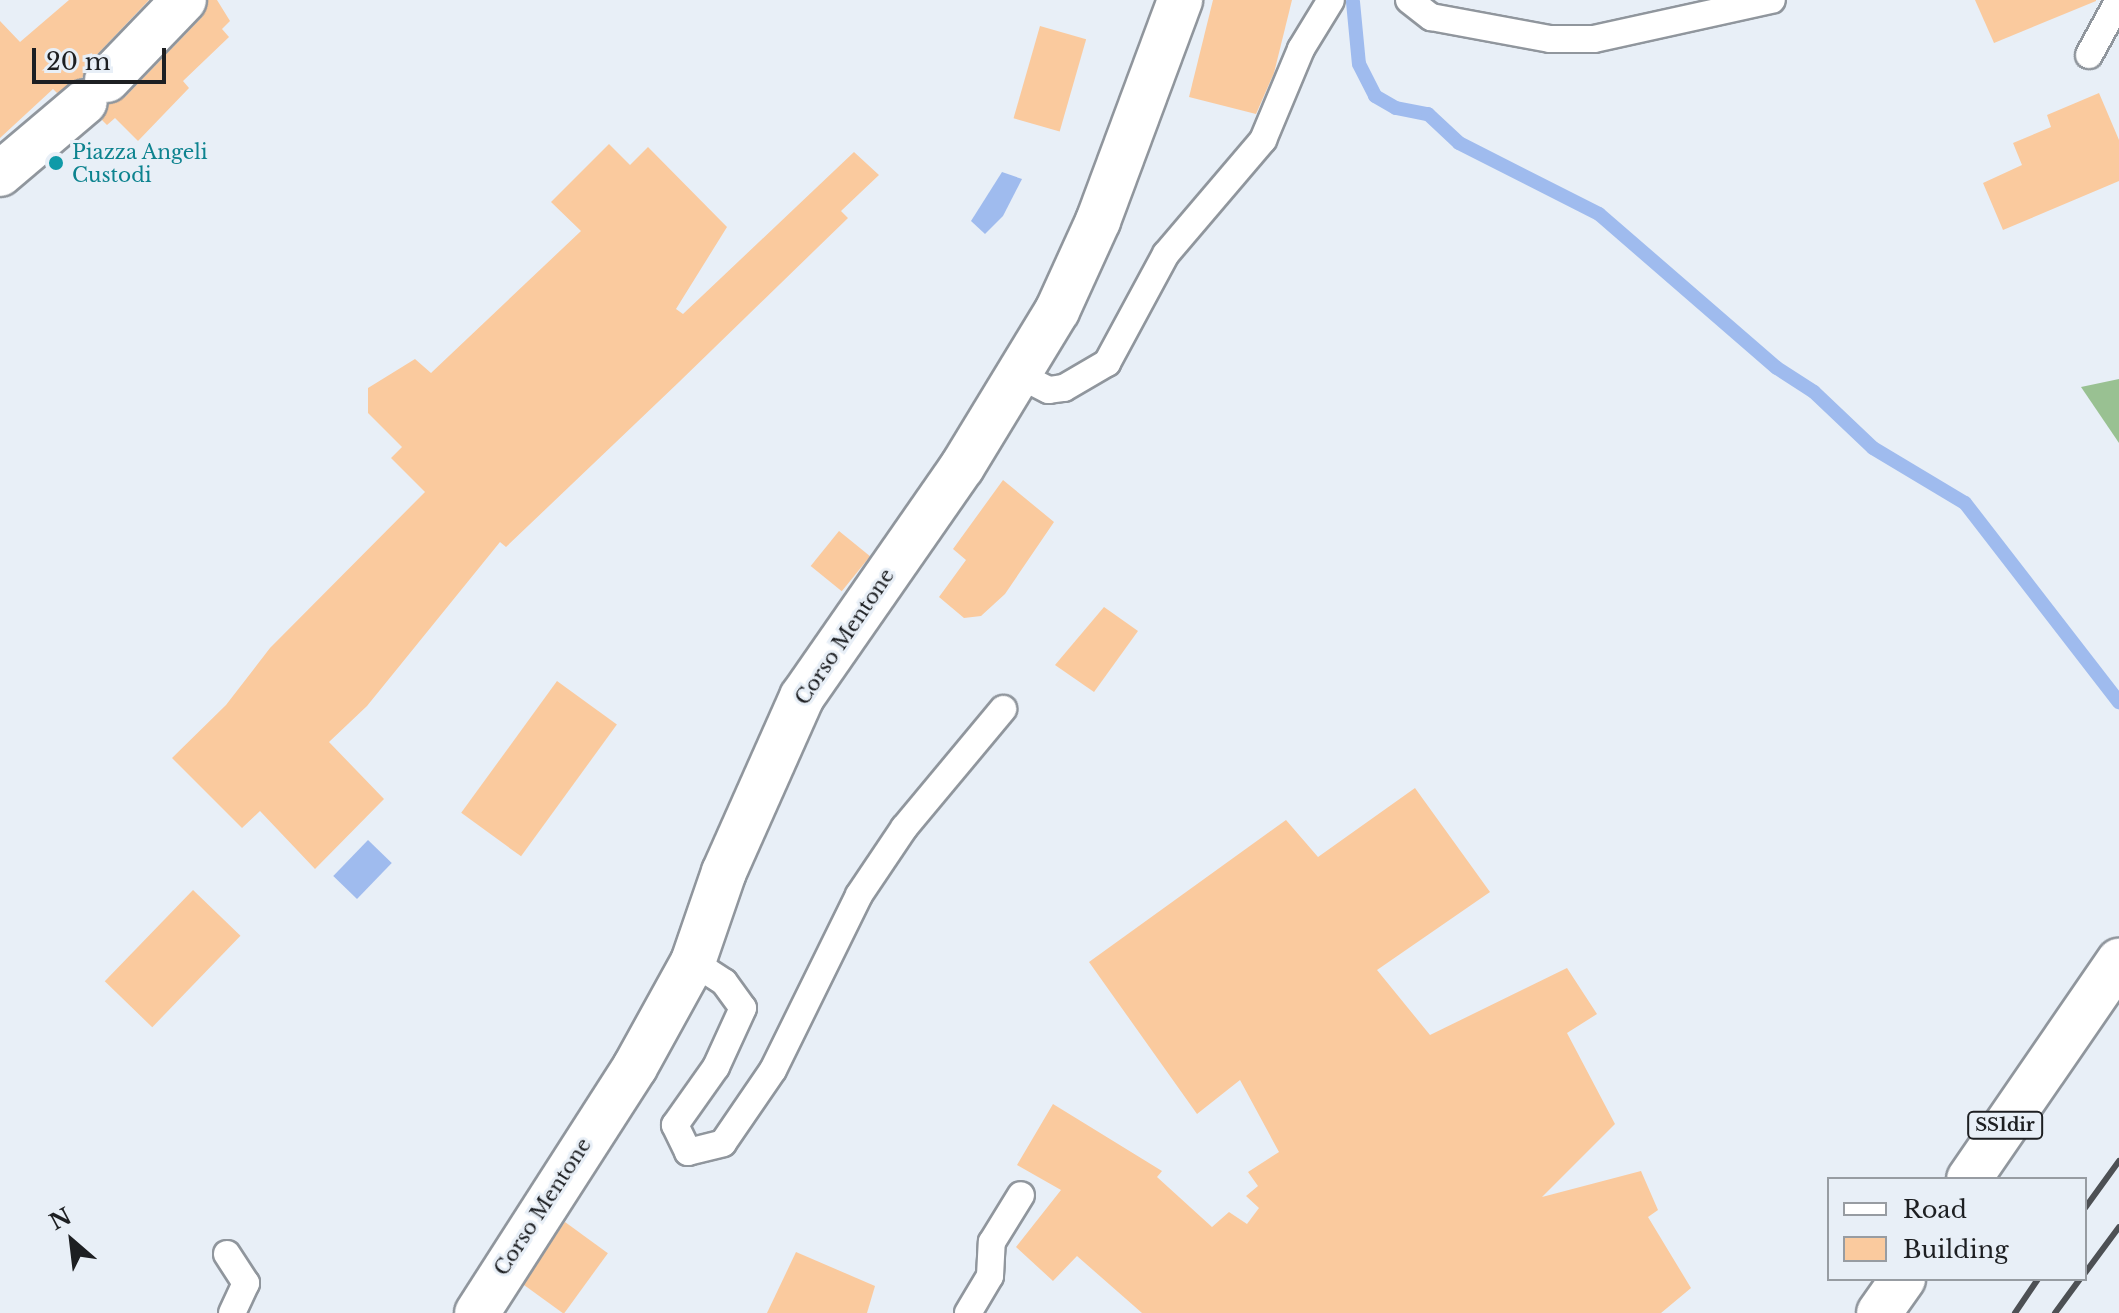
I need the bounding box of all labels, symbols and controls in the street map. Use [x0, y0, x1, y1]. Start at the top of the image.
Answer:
scale bar [36, 32, 170, 82]
text: 20 m [46, 47, 111, 76]
place label: Piazza Angeli Custodi [72, 140, 209, 187]
marker: Piazza Angeli Custodi [47, 154, 65, 172]
street label: Corso Mentone [791, 564, 899, 710]
road number: SS1dir [1967, 1111, 2043, 1139]
street label: Corso Mentone [490, 1134, 596, 1280]
legend [1827, 1177, 2087, 1281]
text: Road [1903, 1195, 1967, 1224]
north arrow [32, 1201, 112, 1281]
text: N [45, 1203, 76, 1236]
text: Building [1903, 1235, 2009, 1264]

